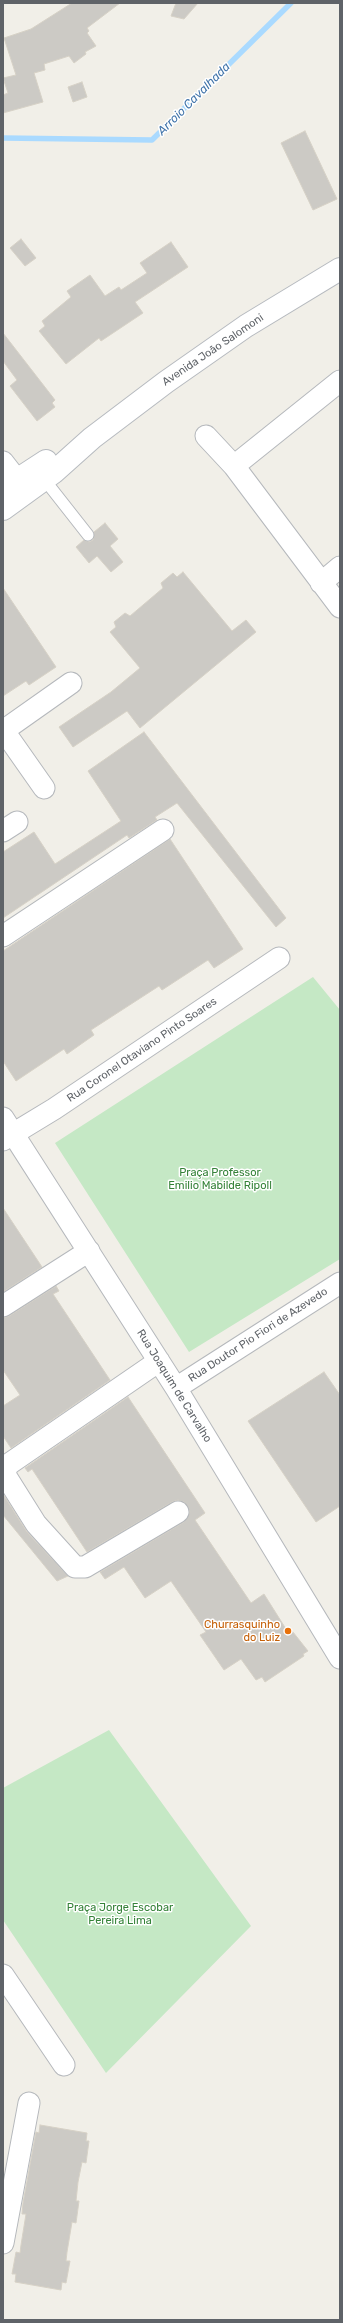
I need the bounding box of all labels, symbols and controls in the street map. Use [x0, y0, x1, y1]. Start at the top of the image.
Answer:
water label: Arroio Cavalhada [155, 60, 233, 138]
street label: Avenida João Salomoni [160, 311, 266, 389]
street label: Rua Coronel Otaviano Pinto Soares [65, 995, 219, 1105]
park label: Praça Professor Emilio Mabilde Ripoll [168, 1166, 272, 1192]
street label: Rua Doutor Pio Fiori de Azevedo [186, 1285, 330, 1385]
street label: Rua Joaquim de Carvalho [134, 1327, 214, 1445]
place label: Churrasquinho do Luiz [204, 1618, 280, 1644]
marker: Churrasquinho do Luiz [283, 1626, 293, 1636]
park label: Praça Jorge Escobar Pereira Lima [67, 1901, 173, 1927]

